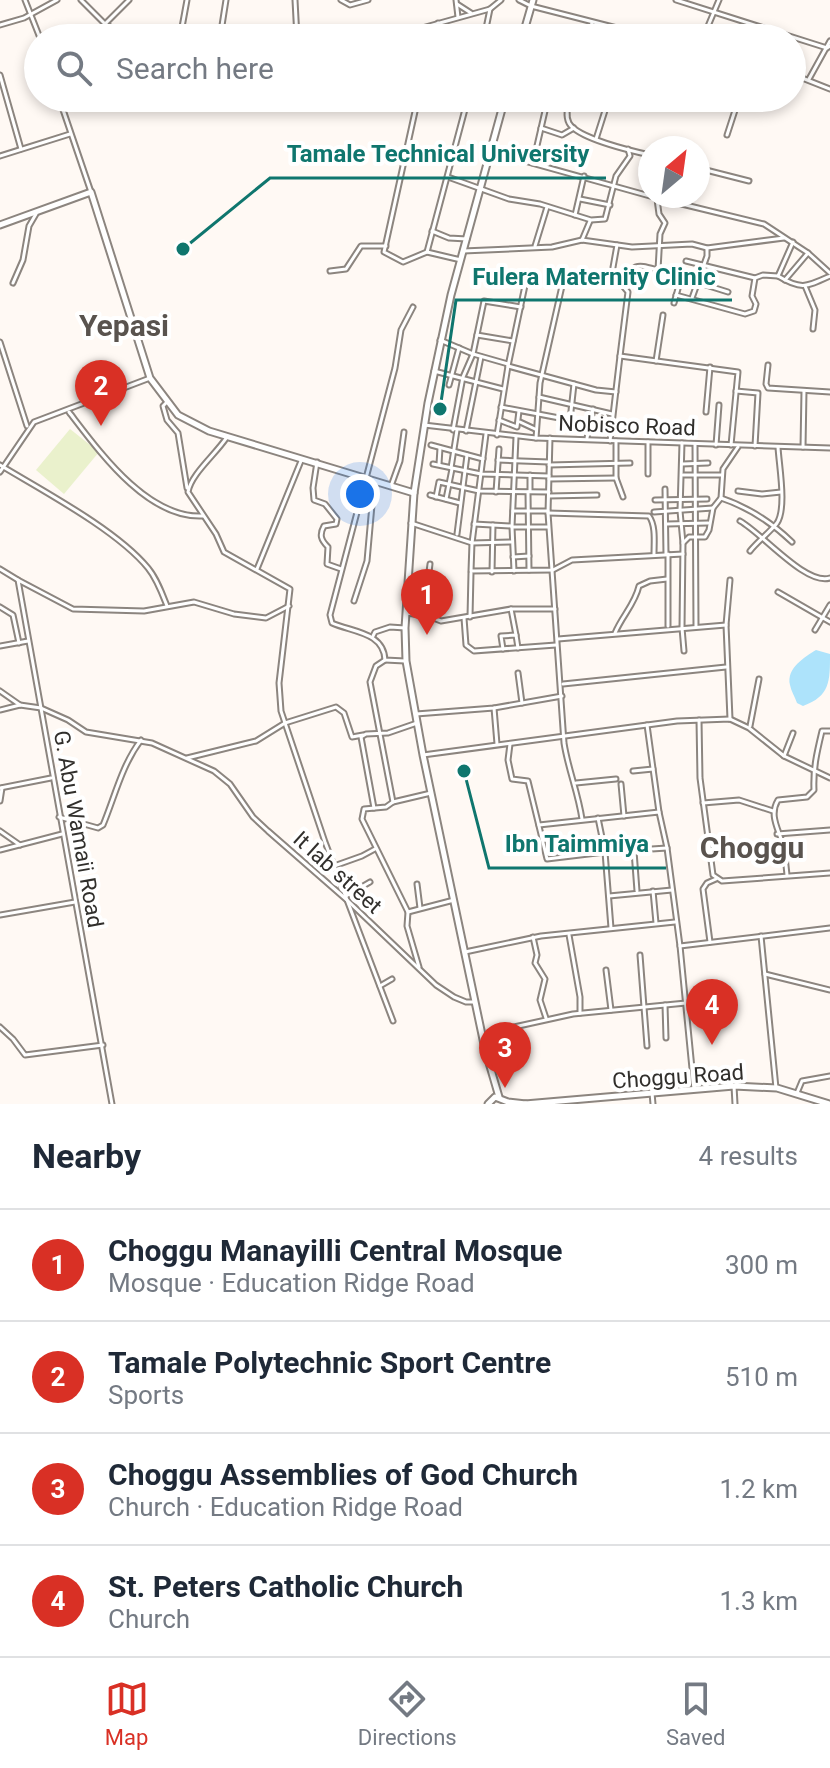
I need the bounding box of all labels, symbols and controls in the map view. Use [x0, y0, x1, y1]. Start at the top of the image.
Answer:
search box [24, 24, 806, 112]
icon: search [52, 46, 96, 90]
text: Search here [116, 51, 274, 86]
callout: Tamale Technical University [270, 130, 606, 178]
north arrow [638, 136, 710, 208]
text: Tamale Technical University [287, 140, 590, 168]
callout: Fulera Maternity Clinic [456, 252, 732, 300]
text: Fulera Maternity Clinic [472, 263, 716, 291]
district label: Yepasi [79, 308, 169, 343]
pin: 2 [75, 360, 127, 426]
street label: Nobisco Road [558, 411, 696, 440]
your location [340, 474, 380, 514]
pin: 1 [401, 569, 453, 635]
street label: G. Abu Wamaii Road [49, 729, 108, 930]
callout: Ibn Taimmiya [489, 820, 666, 868]
street label: It lab street [288, 826, 387, 918]
text: Ibn Taimmiya [505, 830, 649, 858]
district label: Choggu [700, 830, 804, 865]
pin: 4 [686, 979, 738, 1045]
pin: 3 [479, 1022, 531, 1088]
street label: Choggu Road [611, 1059, 745, 1094]
text: Nearby [32, 1136, 141, 1176]
text: 4 results [699, 1141, 798, 1171]
text: Choggu Manayilli Central Mosque [108, 1233, 562, 1268]
text: 1 [51, 1250, 65, 1280]
text: 300 m [725, 1250, 798, 1280]
text: Mosque · Education Ridge Road [108, 1268, 475, 1298]
text: Tamale Polytechnic Sport Centre [108, 1345, 551, 1380]
text: 2 [51, 1362, 65, 1392]
text: 510 m [725, 1362, 798, 1392]
text: Sports [108, 1380, 184, 1410]
text: Choggu Assemblies of God Church [108, 1457, 578, 1492]
text: 3 [51, 1474, 65, 1504]
text: 1.2 km [719, 1474, 798, 1504]
text: Church · Education Ridge Road [108, 1492, 463, 1522]
text: St. Peters Catholic Church [108, 1569, 463, 1604]
text: 4 [51, 1586, 65, 1616]
text: 1.3 km [719, 1586, 798, 1616]
text: Church [108, 1604, 190, 1634]
tab: Map [105, 1677, 149, 1750]
tab: Directions [358, 1677, 457, 1750]
tab: Saved [666, 1677, 725, 1750]

